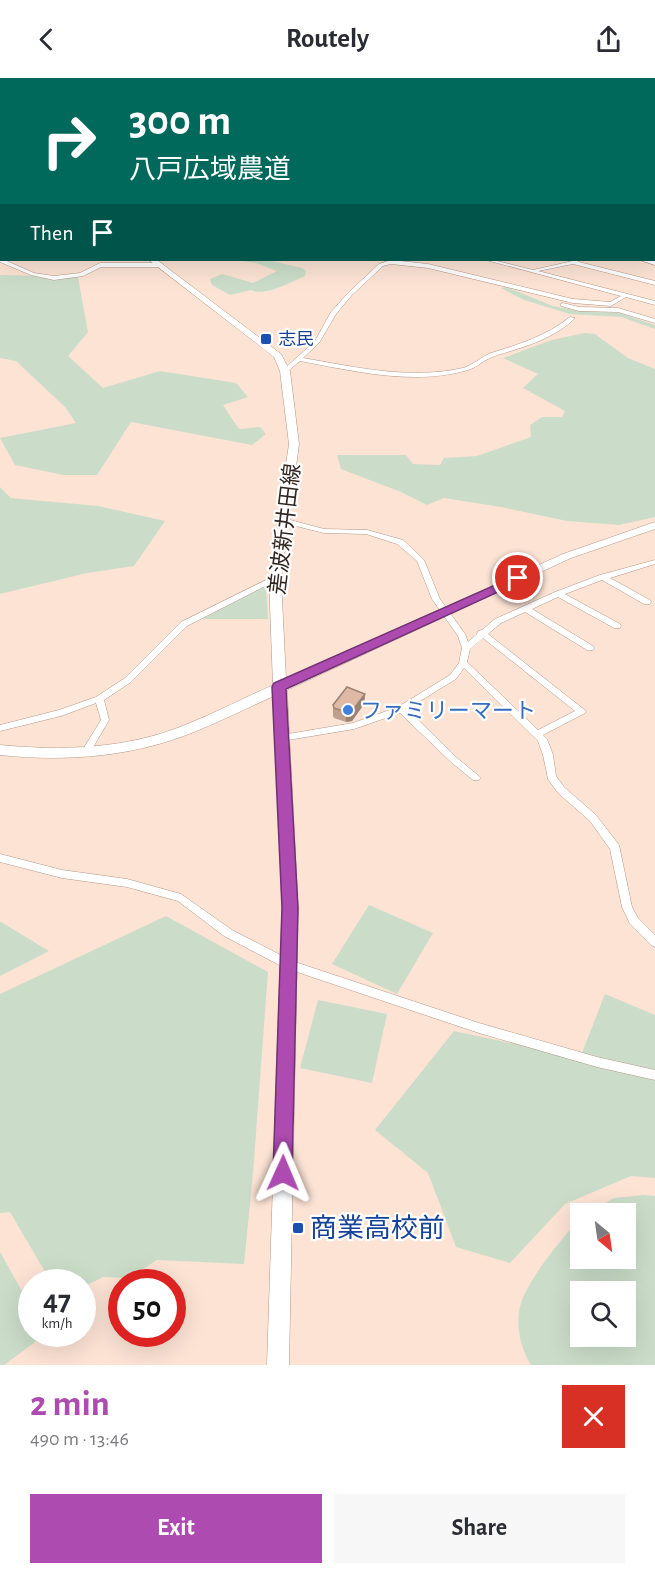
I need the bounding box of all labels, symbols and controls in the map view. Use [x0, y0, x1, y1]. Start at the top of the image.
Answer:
icon: back [30, 23, 63, 56]
icon: share [592, 23, 625, 56]
text: Routely [286, 25, 369, 52]
text: 300 m [129, 100, 231, 142]
icon: right [30, 102, 108, 180]
text: 八戸広域農道 [129, 156, 291, 183]
icon: arrive [86, 216, 119, 249]
text: Then [30, 222, 74, 244]
place label: 志民 [278, 330, 314, 349]
marker: 志民 [259, 332, 273, 346]
street label: 差波新井田線 [265, 462, 304, 596]
pin [492, 552, 543, 603]
icon: arrive [501, 561, 534, 594]
place label: ファミリーマート [360, 700, 536, 722]
marker: ファミリーマート [341, 703, 355, 717]
position arrow [251, 1141, 315, 1205]
north arrow [570, 1203, 636, 1269]
map controls [570, 1203, 636, 1347]
place label: 商業高校前 [310, 1214, 445, 1242]
marker: 商業高校前 [291, 1221, 305, 1235]
speed limit sign: 50 [108, 1269, 186, 1347]
button: search [570, 1281, 636, 1347]
text: 47 [43, 1286, 71, 1316]
text: km/h [42, 1316, 72, 1331]
button: close [562, 1385, 625, 1448]
text: 2 min [30, 1386, 110, 1422]
text: 490 m · 13:46 [30, 1429, 129, 1449]
button: Exit [30, 1494, 322, 1563]
button: Share [334, 1494, 625, 1563]

